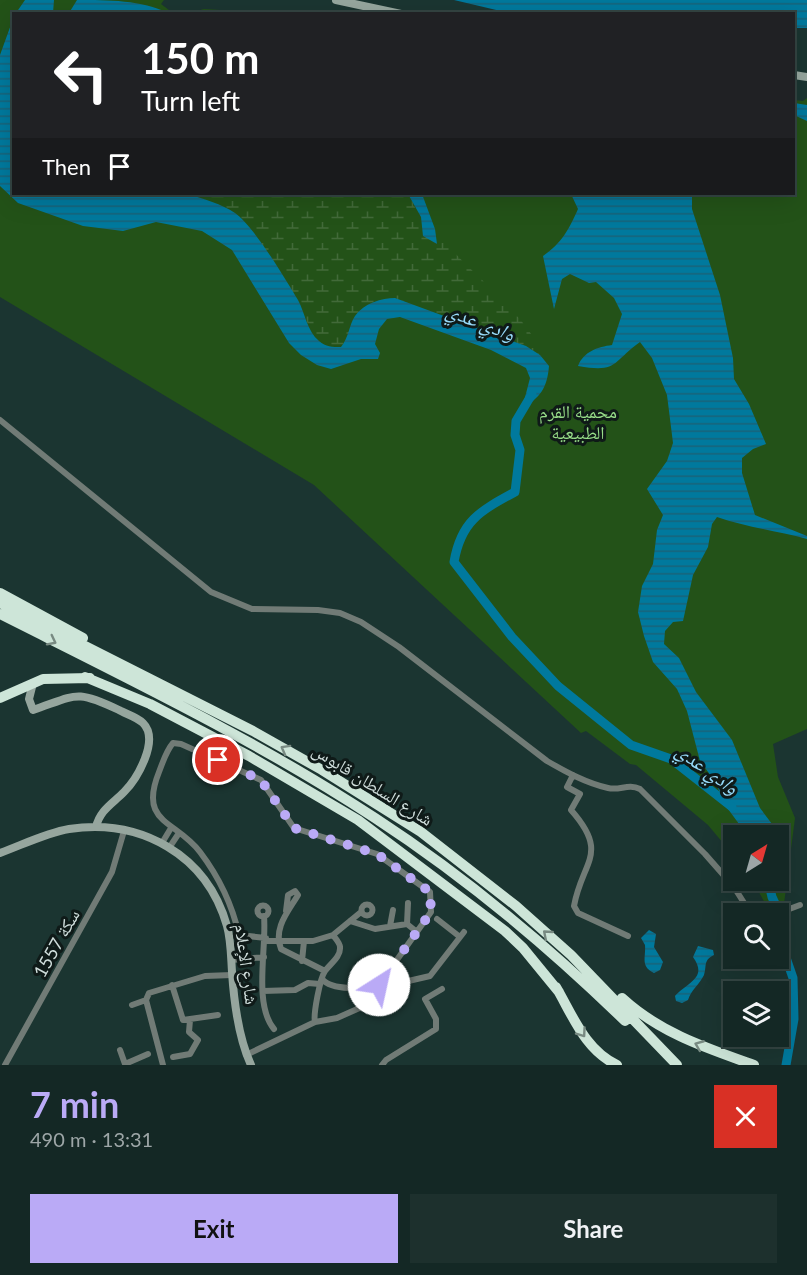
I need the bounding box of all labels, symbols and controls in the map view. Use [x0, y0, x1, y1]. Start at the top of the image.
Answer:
text: 150 m [141, 33, 259, 83]
icon: left [42, 36, 120, 114]
text: Turn left [141, 84, 240, 117]
icon: arrive [103, 150, 136, 183]
text: Then [42, 153, 91, 180]
water label: وادي عدي [442, 297, 519, 350]
park label: محمية القرم الطبيعية [539, 400, 617, 444]
one-way arrow [46, 633, 57, 645]
pin [192, 734, 243, 785]
water label: وادي عدي [669, 737, 744, 803]
street label: شارع السلطان قابوس [308, 738, 437, 831]
icon: arrive [201, 743, 234, 776]
one-way arrow [281, 745, 292, 756]
north arrow [723, 825, 789, 891]
map controls [723, 825, 789, 1047]
button: search [723, 903, 789, 969]
street label: سكة 1557 [28, 905, 84, 981]
street label: شارع الإعلام [228, 922, 264, 1006]
one-way arrow [543, 930, 554, 941]
position arrow [347, 953, 411, 1017]
button: layers [723, 981, 789, 1047]
one-way arrow [575, 1027, 586, 1038]
one-way arrow [694, 1040, 705, 1052]
text: 7 min [30, 1082, 119, 1126]
button: close [714, 1085, 777, 1148]
text: 490 m · 13:31 [30, 1127, 153, 1151]
button: Exit [30, 1194, 398, 1263]
button: Share [410, 1194, 777, 1263]

